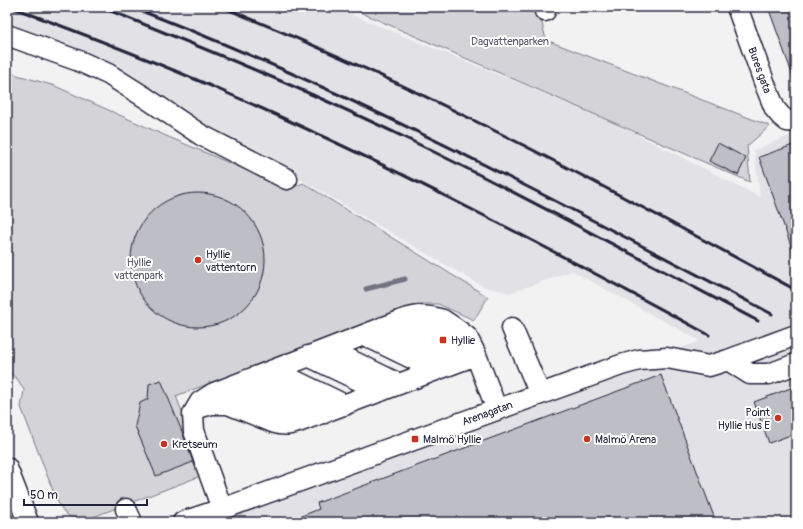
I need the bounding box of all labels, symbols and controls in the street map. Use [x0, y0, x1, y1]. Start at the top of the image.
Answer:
park label: Dagvattenparken [471, 35, 549, 48]
street label: Bures gata [745, 45, 774, 95]
place label: Hyllie vattentorn [205, 248, 256, 274]
marker: Hyllie vattentorn [193, 255, 203, 265]
park label: Hyllie vattenpark [114, 256, 164, 282]
place label: Hyllie [451, 334, 476, 347]
marker: Hyllie [438, 335, 448, 345]
street label: Arenagatan [460, 398, 514, 429]
place label: Point Hyllie Hus E [718, 406, 771, 432]
marker: Point Hyllie Hus E [773, 413, 783, 423]
place label: Malmö Hyllie [423, 433, 482, 446]
place label: Malmö Arena [595, 433, 656, 446]
marker: Malmö Hyllie [410, 434, 420, 444]
marker: Malmö Arena [582, 434, 592, 444]
place label: Kretseum [172, 438, 218, 451]
marker: Kretseum [159, 439, 169, 449]
scale bar [24, 481, 147, 507]
text: 50 m [30, 488, 58, 503]

